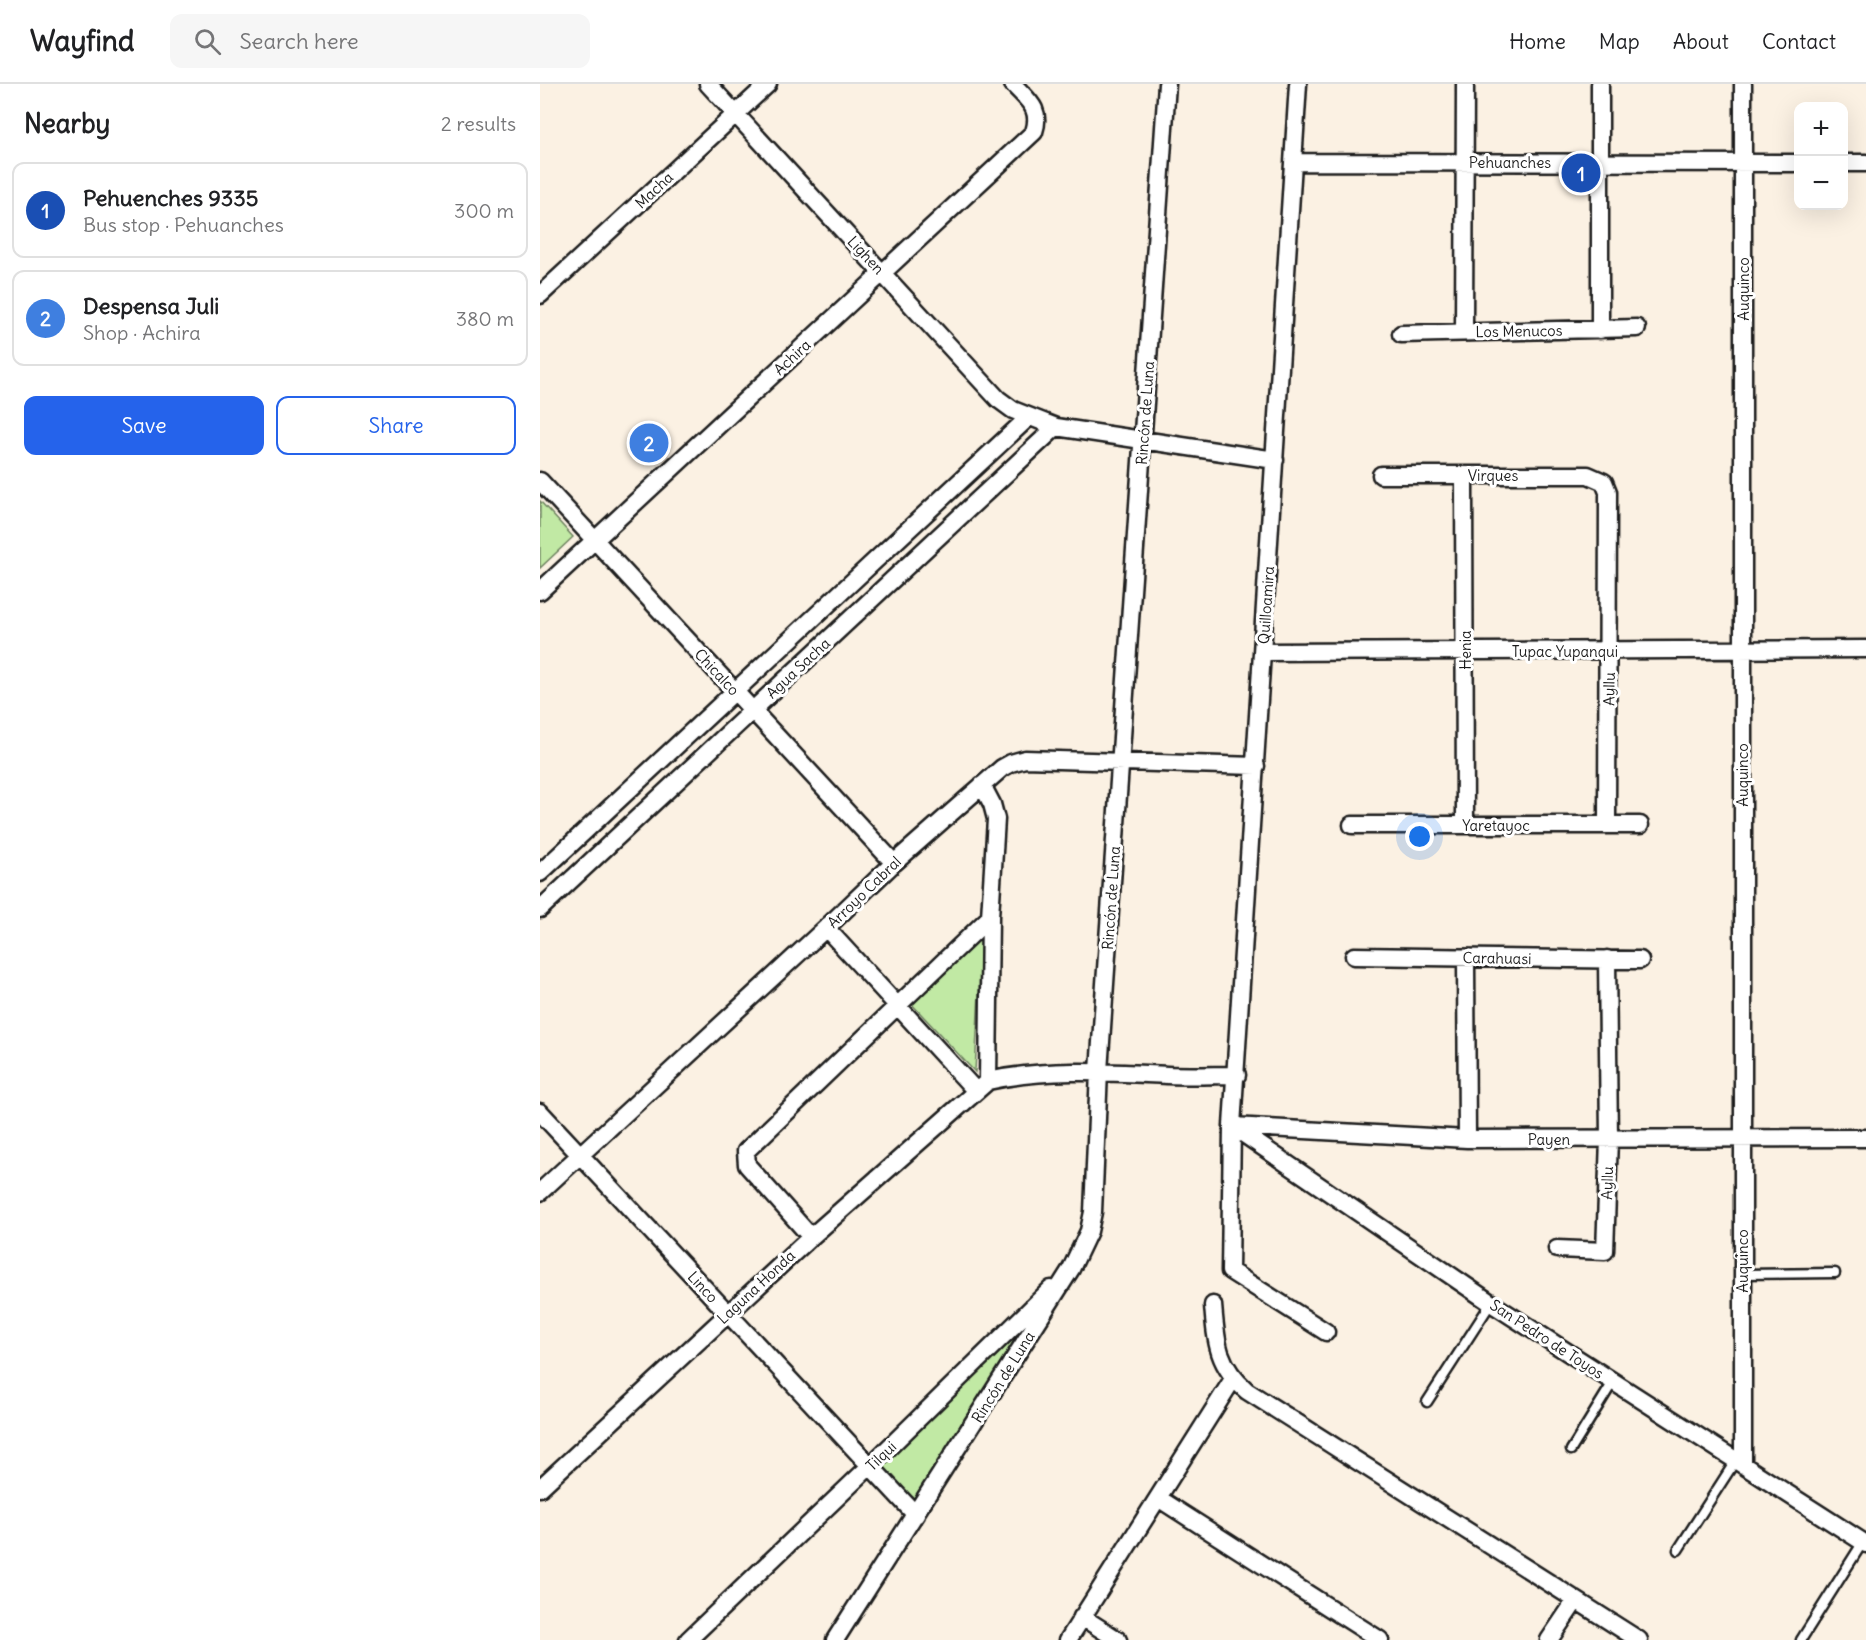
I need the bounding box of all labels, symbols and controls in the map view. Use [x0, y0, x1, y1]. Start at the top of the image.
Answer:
search box [170, 14, 590, 68]
text: Wayfind [30, 23, 134, 59]
icon: search [191, 25, 224, 58]
text: Search here [239, 27, 359, 55]
text: Home [1509, 28, 1566, 55]
text: Map [1599, 28, 1640, 55]
text: About [1673, 28, 1729, 55]
text: Contact [1762, 28, 1836, 55]
map controls [1794, 102, 1848, 210]
button: + [1794, 102, 1848, 156]
text: Nearby [24, 107, 110, 140]
text: 2 results [441, 111, 516, 136]
pin: 1 [1562, 150, 1600, 196]
street label: Pehuanches [1469, 153, 1551, 172]
button: − [1794, 156, 1848, 210]
street label: Macha [631, 167, 677, 212]
text: Pehuenches 9335 [83, 184, 258, 212]
text: 1 [42, 198, 49, 223]
text: 300 m [454, 198, 514, 223]
text: Bus stop · Pehuanches [83, 212, 284, 237]
street label: Lighen [844, 232, 889, 278]
street label: Auquinco [1734, 257, 1753, 321]
text: Despensa Juli [83, 292, 219, 320]
text: 2 [40, 306, 51, 331]
text: 380 m [456, 306, 514, 331]
text: Shop · Achira [83, 320, 201, 345]
street label: Los Menucos [1475, 321, 1563, 341]
street label: Achira [769, 335, 815, 379]
street label: Rincón de Luna [1132, 360, 1158, 466]
button: Save [24, 396, 264, 455]
button: Share [276, 396, 516, 455]
pin: 2 [630, 420, 668, 466]
street label: Virques [1468, 466, 1518, 485]
street label: Quilloamira [1254, 565, 1278, 645]
street label: Henia [1456, 630, 1475, 670]
street label: Agua Sacha [762, 633, 834, 702]
street label: Tupac Yupanqui [1512, 642, 1618, 661]
street label: Chicalco [691, 645, 743, 699]
street label: Ayllu [1599, 672, 1619, 706]
street label: Auquinco [1733, 743, 1752, 807]
street label: Yaretayoc [1462, 816, 1530, 835]
your location [1405, 822, 1434, 851]
street label: Rincón de Luna [1098, 845, 1124, 951]
street label: Arroyo Cabral [823, 852, 905, 932]
street label: Carahuasi [1462, 948, 1532, 968]
street label: Payen [1528, 1130, 1571, 1149]
street label: Ayllu [1597, 1166, 1617, 1200]
street label: Auquinco [1733, 1229, 1752, 1293]
street label: Laguna Honda [713, 1246, 799, 1328]
street label: Linco [684, 1267, 722, 1307]
street label: San Pedro de Toyos [1486, 1295, 1608, 1383]
street label: Rincón de Luna [967, 1327, 1039, 1426]
street label: Tilqui [862, 1437, 900, 1475]

